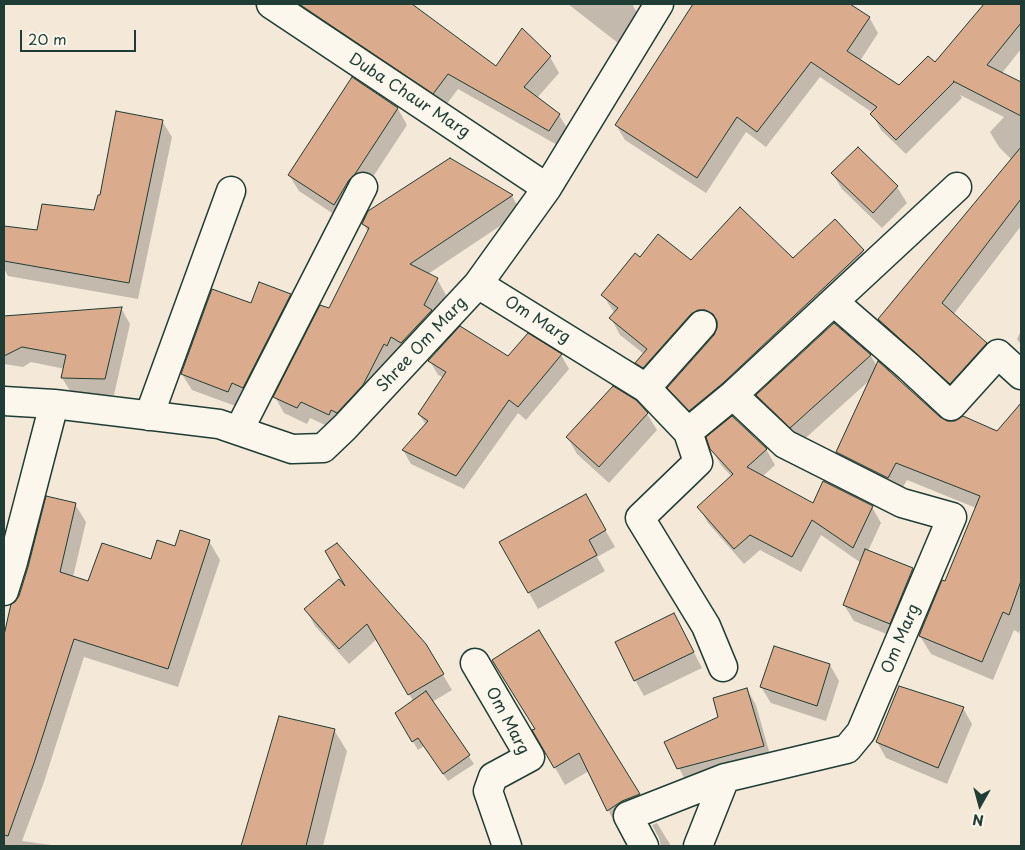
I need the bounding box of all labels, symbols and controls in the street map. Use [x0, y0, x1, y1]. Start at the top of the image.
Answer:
scale bar [22, 20, 139, 52]
text: 20 m [28, 27, 67, 50]
street label: Duba Chaur Marg [345, 50, 473, 142]
street label: Om Marg [501, 292, 573, 348]
street label: Shree Om Marg [373, 293, 471, 397]
street label: Om Marg [878, 601, 924, 677]
street label: Om Marg [481, 684, 533, 758]
north arrow [955, 780, 1005, 830]
text: N [971, 809, 985, 831]

